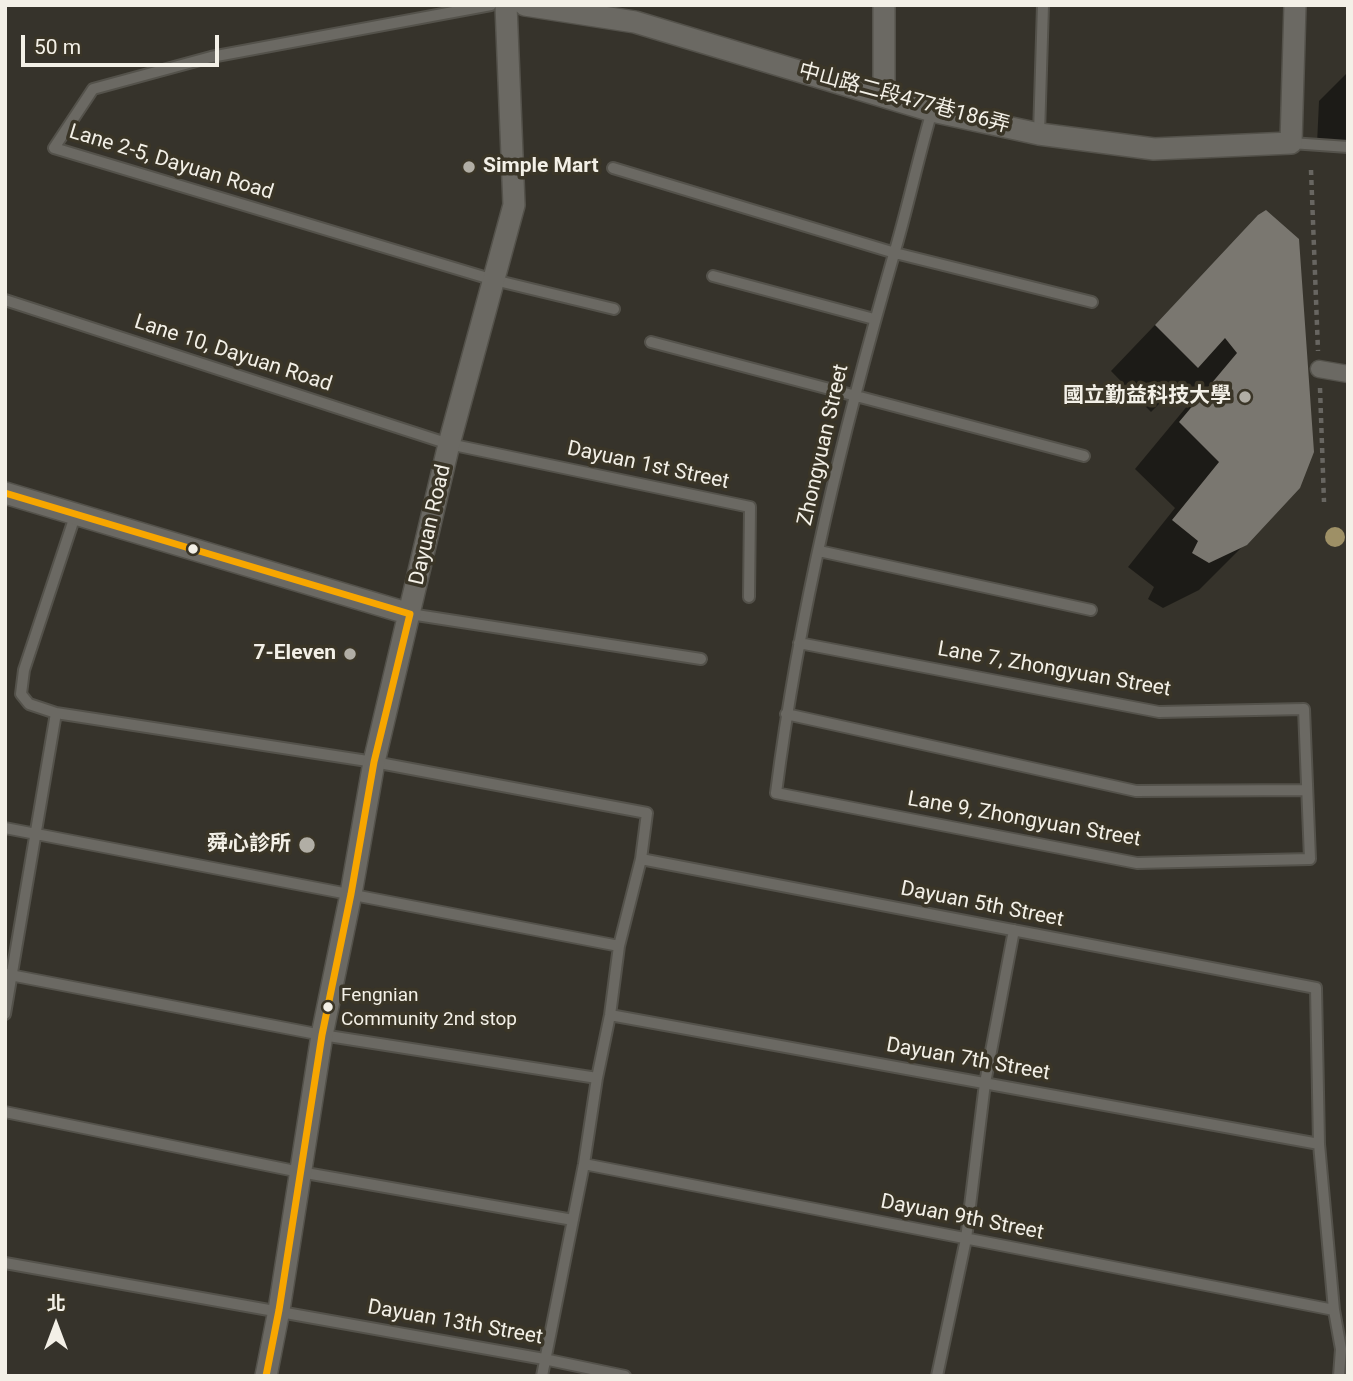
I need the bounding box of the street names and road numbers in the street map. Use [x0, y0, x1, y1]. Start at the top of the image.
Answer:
street label: 中山路二段477巷186弄 [796, 59, 1012, 139]
street label: Lane 2-5, Dayuan Road [66, 120, 276, 206]
street label: Lane 10, Dayuan Road [131, 310, 335, 398]
street label: Zhongyuan Street [793, 362, 855, 528]
street label: Dayuan 1st Street [565, 437, 731, 495]
street label: Dayuan Road [405, 462, 457, 588]
street label: Lane 7, Zhongyuan Street [935, 637, 1173, 703]
street label: Lane 9, Zhongyuan Street [905, 787, 1143, 853]
street label: Dayuan 5th Street [898, 877, 1066, 933]
street label: Dayuan 7th Street [884, 1033, 1052, 1087]
street label: Dayuan 9th Street [878, 1190, 1046, 1246]
street label: Dayuan 13th Street [365, 1295, 545, 1351]

